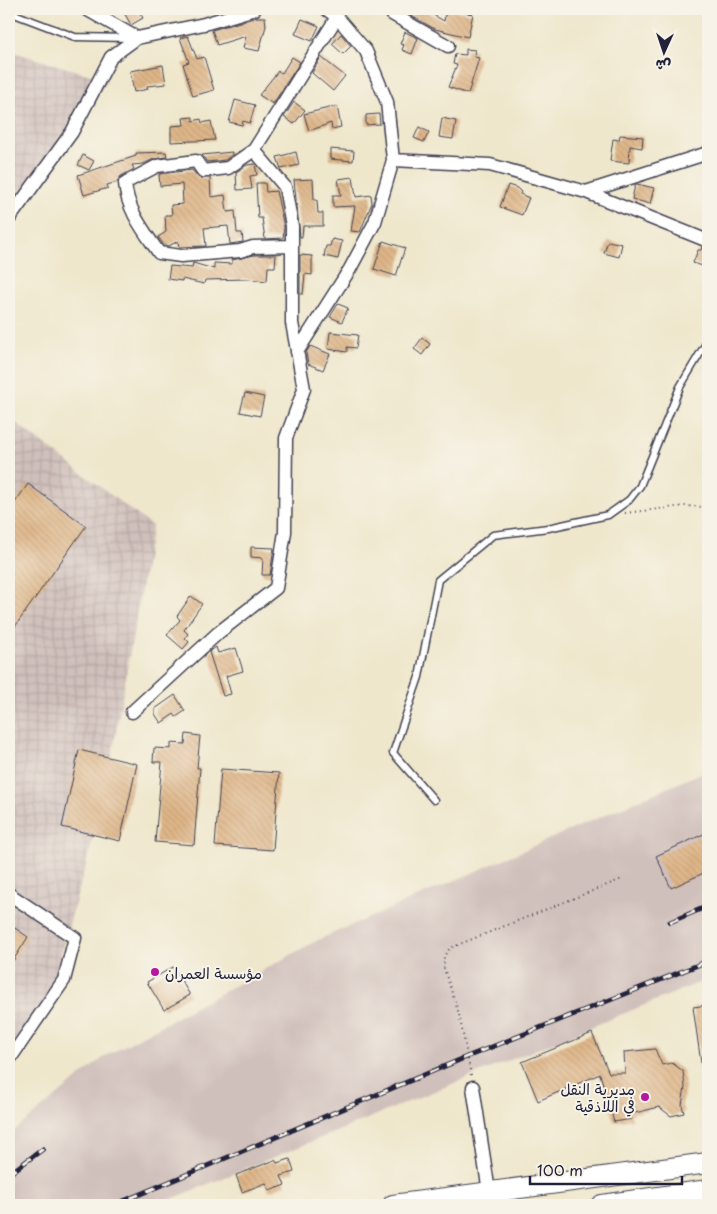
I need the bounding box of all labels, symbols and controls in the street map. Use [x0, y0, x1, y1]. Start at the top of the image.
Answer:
north arrow [640, 28, 690, 78]
text: ش [655, 55, 672, 76]
place label: مؤسسة العمران [165, 961, 262, 984]
marker: مؤسسة العمران [149, 966, 161, 978]
place label: مديرية النقل في اللاذقية [560, 1077, 635, 1117]
marker: مديرية النقل في اللاذقية [639, 1091, 651, 1103]
scale bar [530, 1154, 682, 1186]
text: 100 m [537, 1158, 583, 1181]

